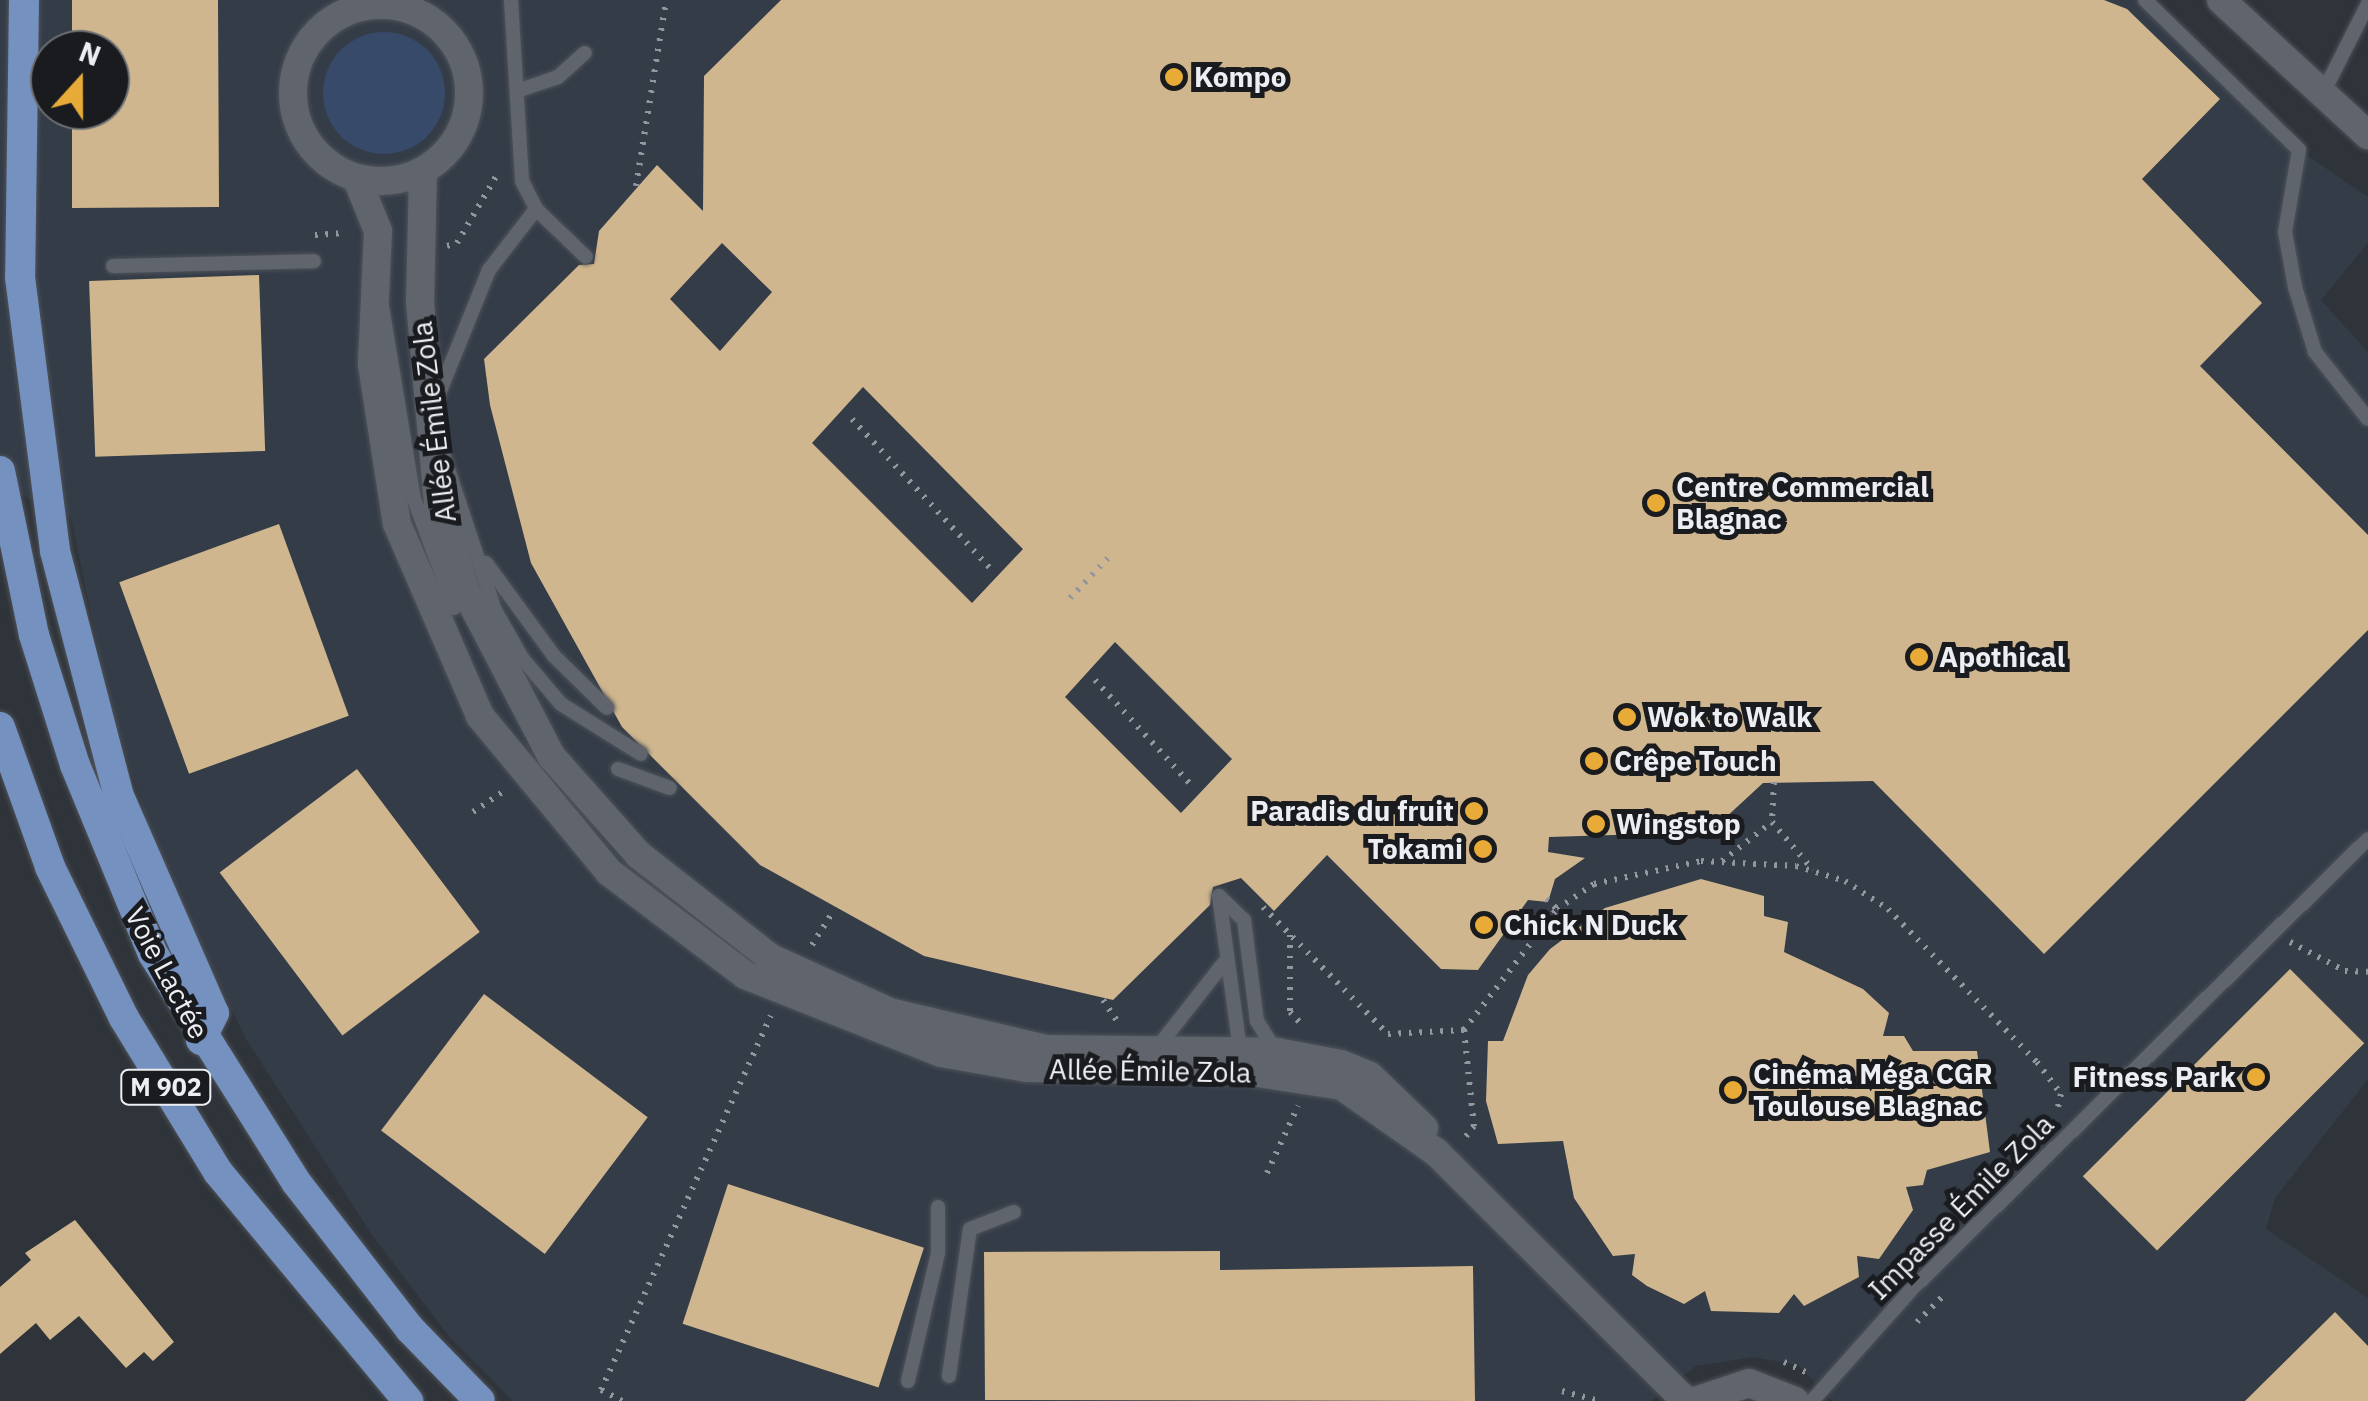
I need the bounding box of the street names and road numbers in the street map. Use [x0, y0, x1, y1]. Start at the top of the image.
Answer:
street label: Allée Émile Zola [405, 320, 463, 524]
street label: Voie Lactée [118, 901, 216, 1045]
street label: Allée Émile Zola [1049, 1052, 1251, 1090]
road number: M 902 [119, 1067, 214, 1107]
street label: Impasse Émile Zola [1862, 1108, 2060, 1306]

